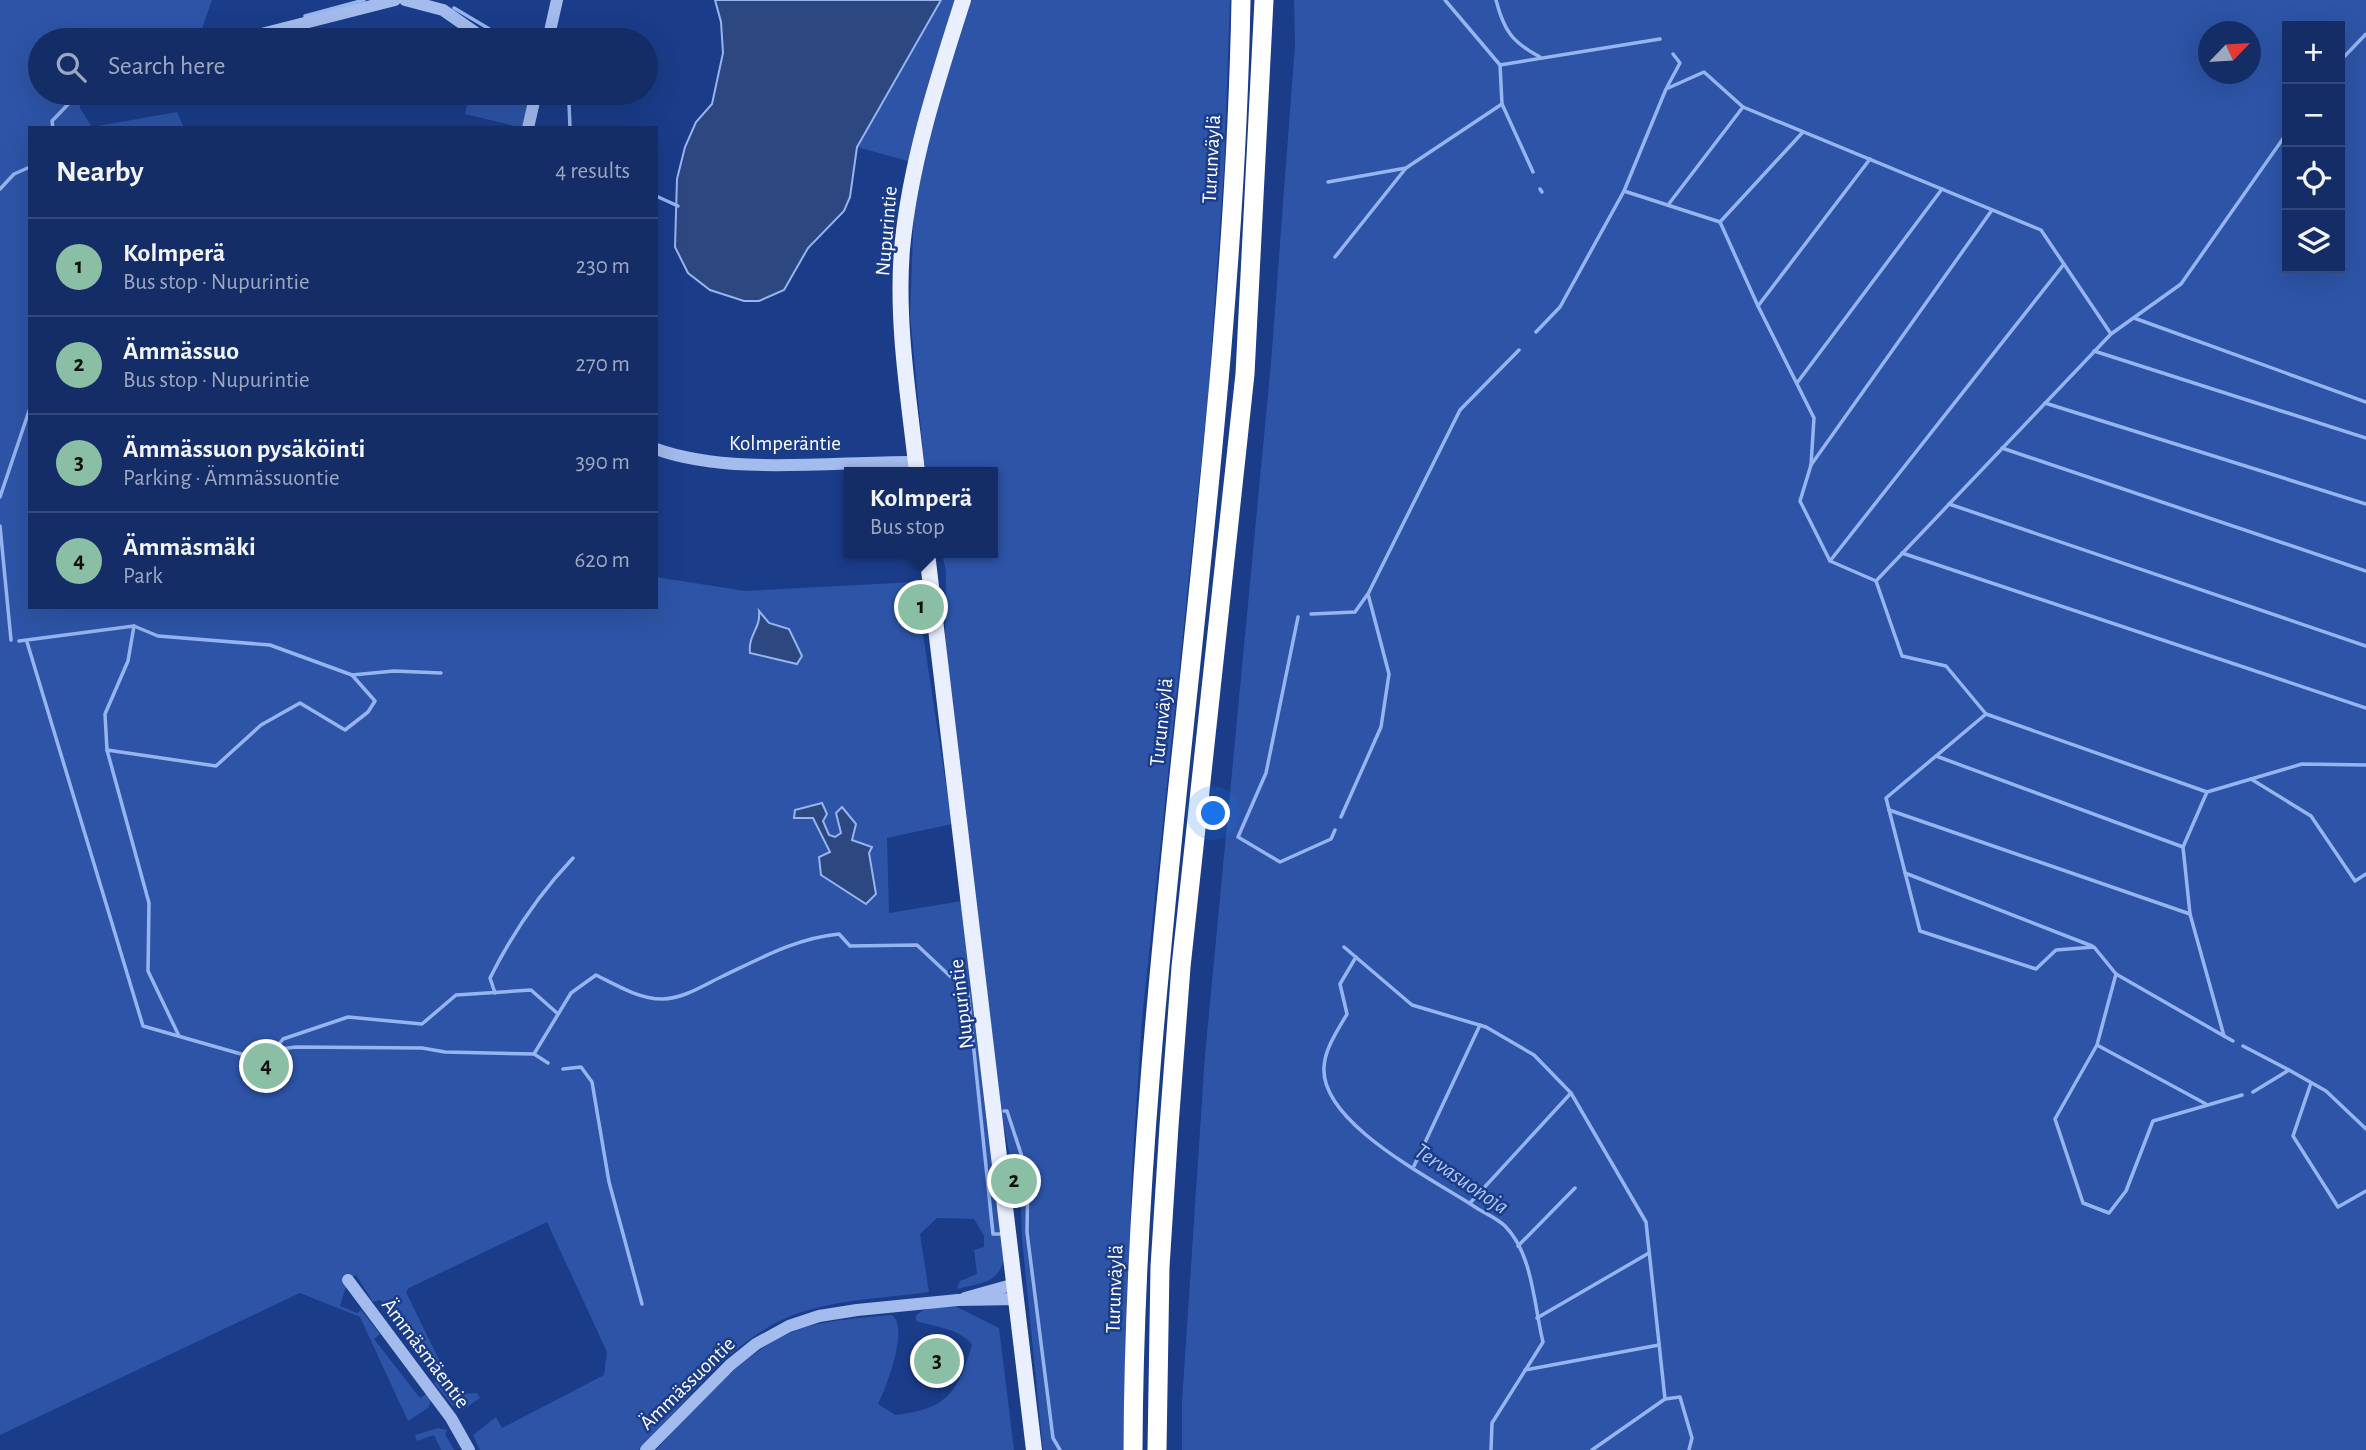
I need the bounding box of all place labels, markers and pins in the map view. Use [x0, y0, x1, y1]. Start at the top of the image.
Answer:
pin: 1 [898, 581, 944, 633]
pin: 4 [243, 1040, 289, 1092]
pin: 2 [991, 1155, 1037, 1207]
pin: 3 [914, 1335, 960, 1387]

